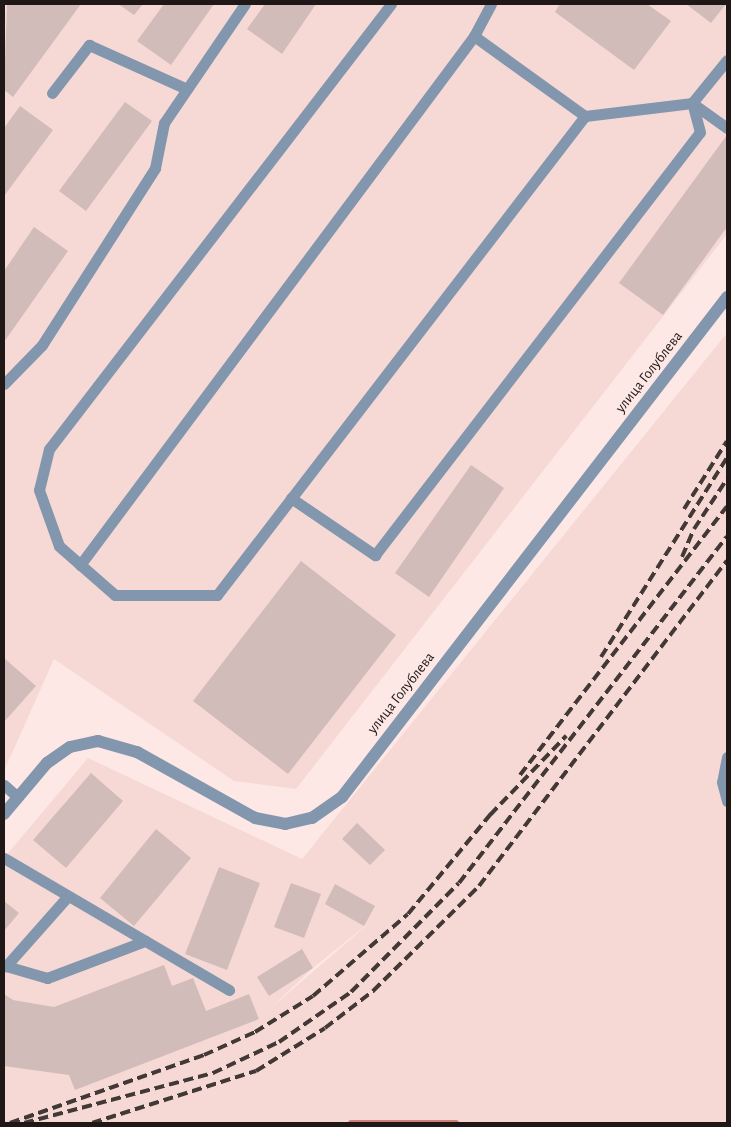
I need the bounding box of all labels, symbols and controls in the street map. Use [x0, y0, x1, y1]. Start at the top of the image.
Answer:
street label: улица Голублева [612, 328, 686, 416]
street label: улица Голублева [364, 649, 438, 737]

